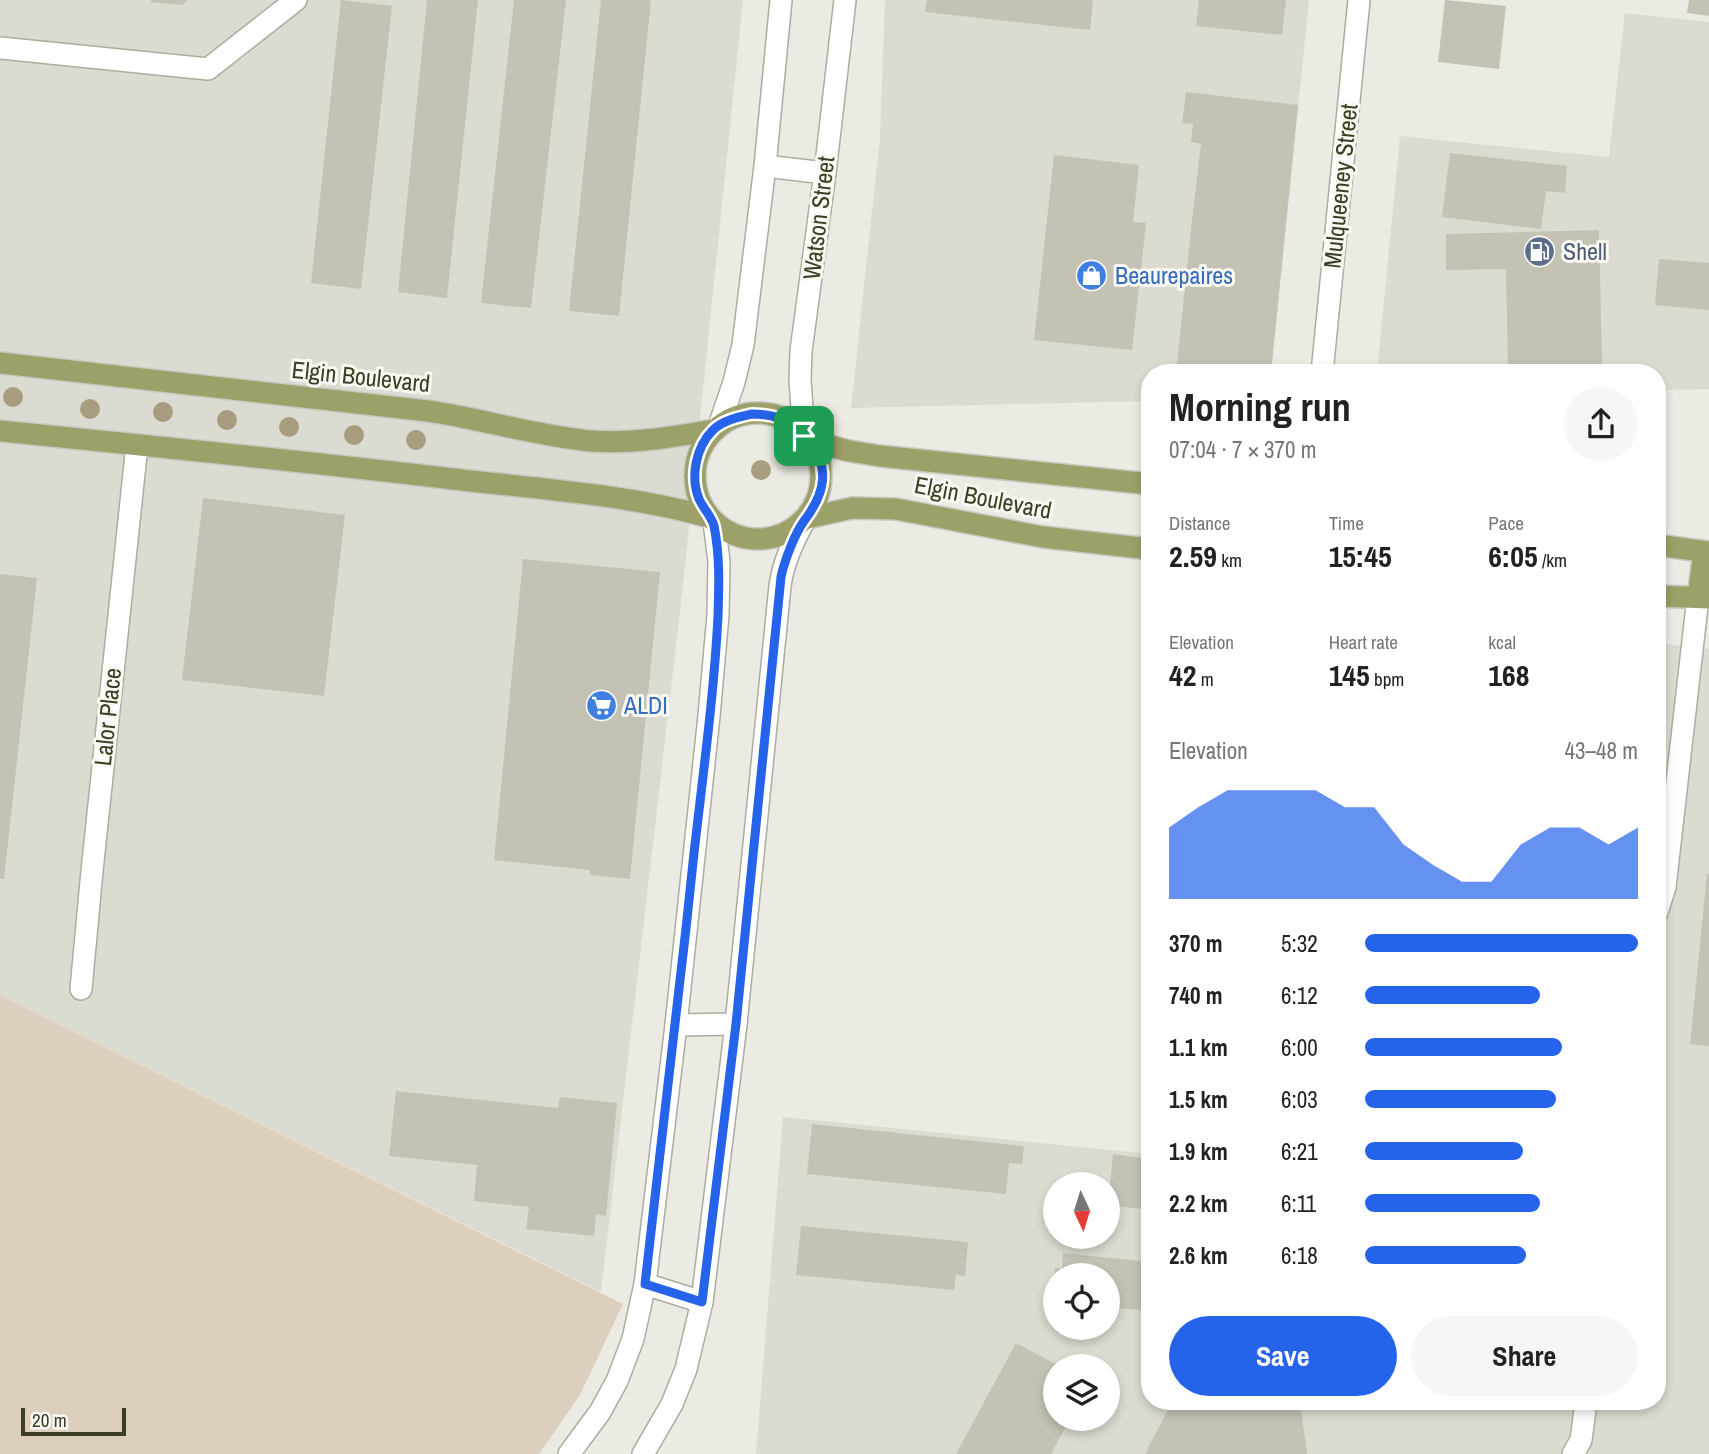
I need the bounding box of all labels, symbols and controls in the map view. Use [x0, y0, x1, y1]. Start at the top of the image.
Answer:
street label: Mulqueeney Street [1315, 102, 1365, 270]
street label: Watson Street [795, 154, 842, 281]
fuel station icon: Shell [1523, 235, 1557, 269]
place label: Shell [1563, 235, 1607, 267]
shop icon: Beaurepaires [1075, 259, 1109, 293]
place label: Beaurepaires [1115, 259, 1233, 291]
street label: Elgin Boulevard [290, 353, 432, 399]
text: Morning run [1169, 382, 1351, 433]
button: share [1564, 387, 1638, 461]
pin [774, 406, 834, 466]
icon: arrive [785, 417, 823, 455]
text: 07:04 · 7 × 370 m [1169, 434, 1316, 465]
street label: Elgin Boulevard [912, 468, 1054, 526]
text: Distance [1169, 510, 1230, 536]
text: Time [1329, 510, 1364, 536]
text: Pace [1488, 510, 1524, 536]
text: 2.59 [1169, 536, 1217, 576]
text: 15:45 [1329, 536, 1392, 576]
text: 6:05 [1488, 536, 1538, 576]
text: km [1217, 547, 1242, 573]
text: /km [1538, 547, 1567, 573]
text: Elevation [1169, 629, 1234, 655]
text: Heart rate [1329, 629, 1398, 655]
text: kcal [1488, 629, 1516, 655]
text: 42 [1169, 655, 1196, 695]
text: 145 [1329, 655, 1370, 695]
text: 168 [1488, 655, 1529, 695]
street label: Lalor Place [86, 666, 128, 768]
text: m [1196, 666, 1214, 692]
text: bpm [1370, 666, 1404, 692]
supermarket icon: ALDI [584, 689, 618, 723]
place label: ALDI [623, 689, 668, 721]
text: Elevation [1169, 735, 1248, 766]
text: 43–48 m [1565, 735, 1638, 766]
text: 370 m [1169, 928, 1222, 959]
text: 5:32 [1281, 928, 1318, 959]
text: 740 m [1169, 980, 1222, 1011]
text: 6:12 [1281, 980, 1318, 1011]
text: 1.1 km [1169, 1032, 1228, 1063]
text: 6:00 [1281, 1032, 1318, 1063]
text: 1.5 km [1169, 1084, 1228, 1115]
text: 6:03 [1281, 1084, 1318, 1115]
text: 1.9 km [1169, 1136, 1228, 1167]
text: 6:21 [1281, 1136, 1318, 1167]
north arrow [1043, 1172, 1120, 1250]
map controls [1043, 1172, 1120, 1431]
text: 2.2 km [1169, 1188, 1228, 1219]
text: 6:11 [1281, 1188, 1316, 1219]
text: 2.6 km [1169, 1240, 1228, 1271]
text: 6:18 [1281, 1240, 1318, 1271]
button: locate [1043, 1263, 1120, 1340]
button: Save [1169, 1316, 1397, 1396]
button: Share [1411, 1316, 1638, 1396]
button: layers [1043, 1354, 1120, 1431]
scale bar [21, 1405, 126, 1437]
text: 20 m [32, 1407, 67, 1433]

